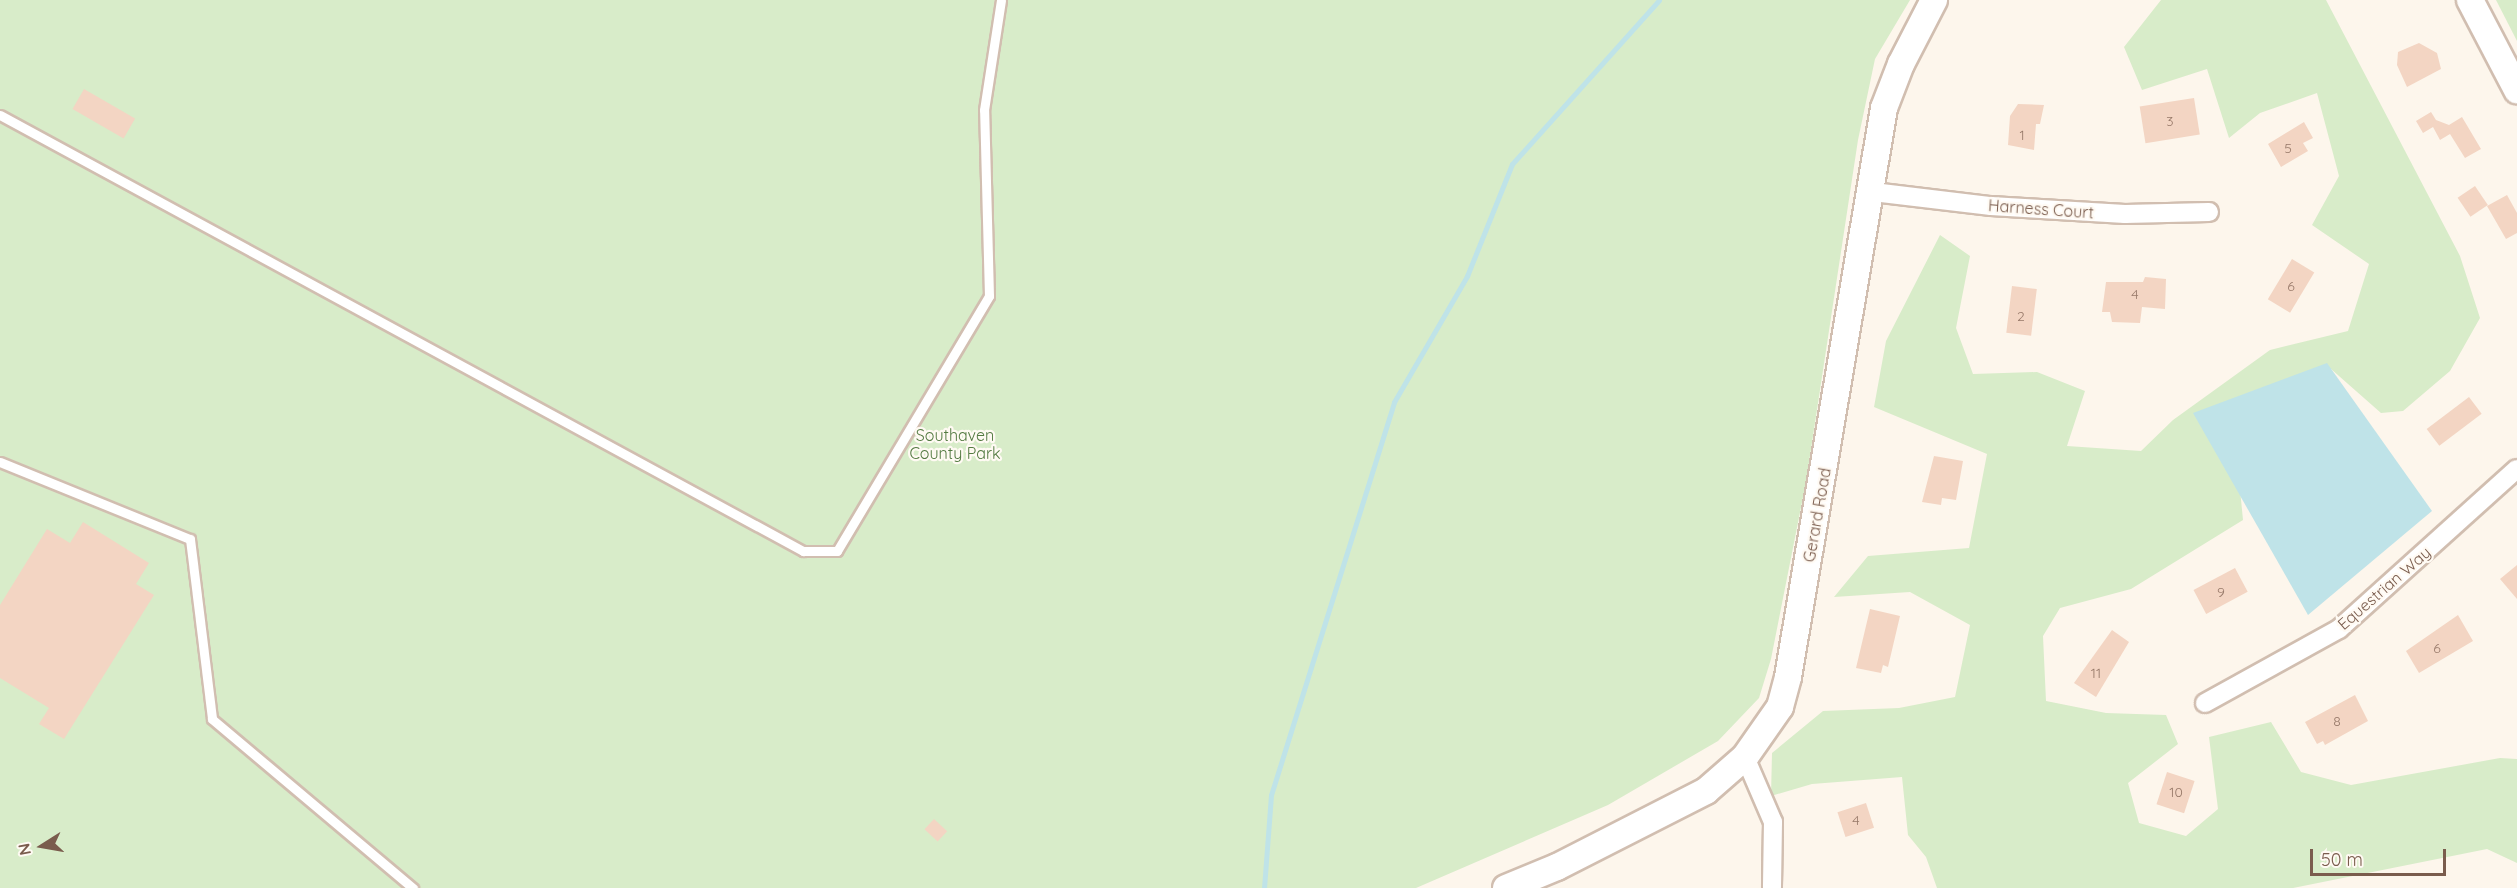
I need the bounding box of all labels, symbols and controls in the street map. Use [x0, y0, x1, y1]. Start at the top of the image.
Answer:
house number: 3 [2166, 113, 2174, 129]
house number: 1 [2019, 127, 2025, 143]
house number: 5 [2284, 140, 2292, 156]
street label: Harness Court [1988, 196, 2094, 222]
house number: 6 [2287, 278, 2295, 294]
house number: 4 [2131, 286, 2139, 302]
house number: 2 [2017, 308, 2025, 324]
park label: Southaven County Park [909, 425, 1001, 463]
street label: Gerard Road [1799, 466, 1835, 564]
street label: Equestrian Way [2334, 542, 2434, 634]
house number: 9 [2217, 584, 2225, 600]
house number: 6 [2433, 640, 2441, 656]
house number: 11 [2091, 665, 2101, 681]
house number: 8 [2333, 713, 2341, 729]
house number: 10 [2169, 784, 2183, 800]
house number: 4 [1852, 812, 1860, 828]
north arrow [12, 816, 72, 876]
scale bar [2313, 837, 2450, 875]
text: N [13, 842, 35, 857]
text: 50 m [2321, 848, 2363, 871]

